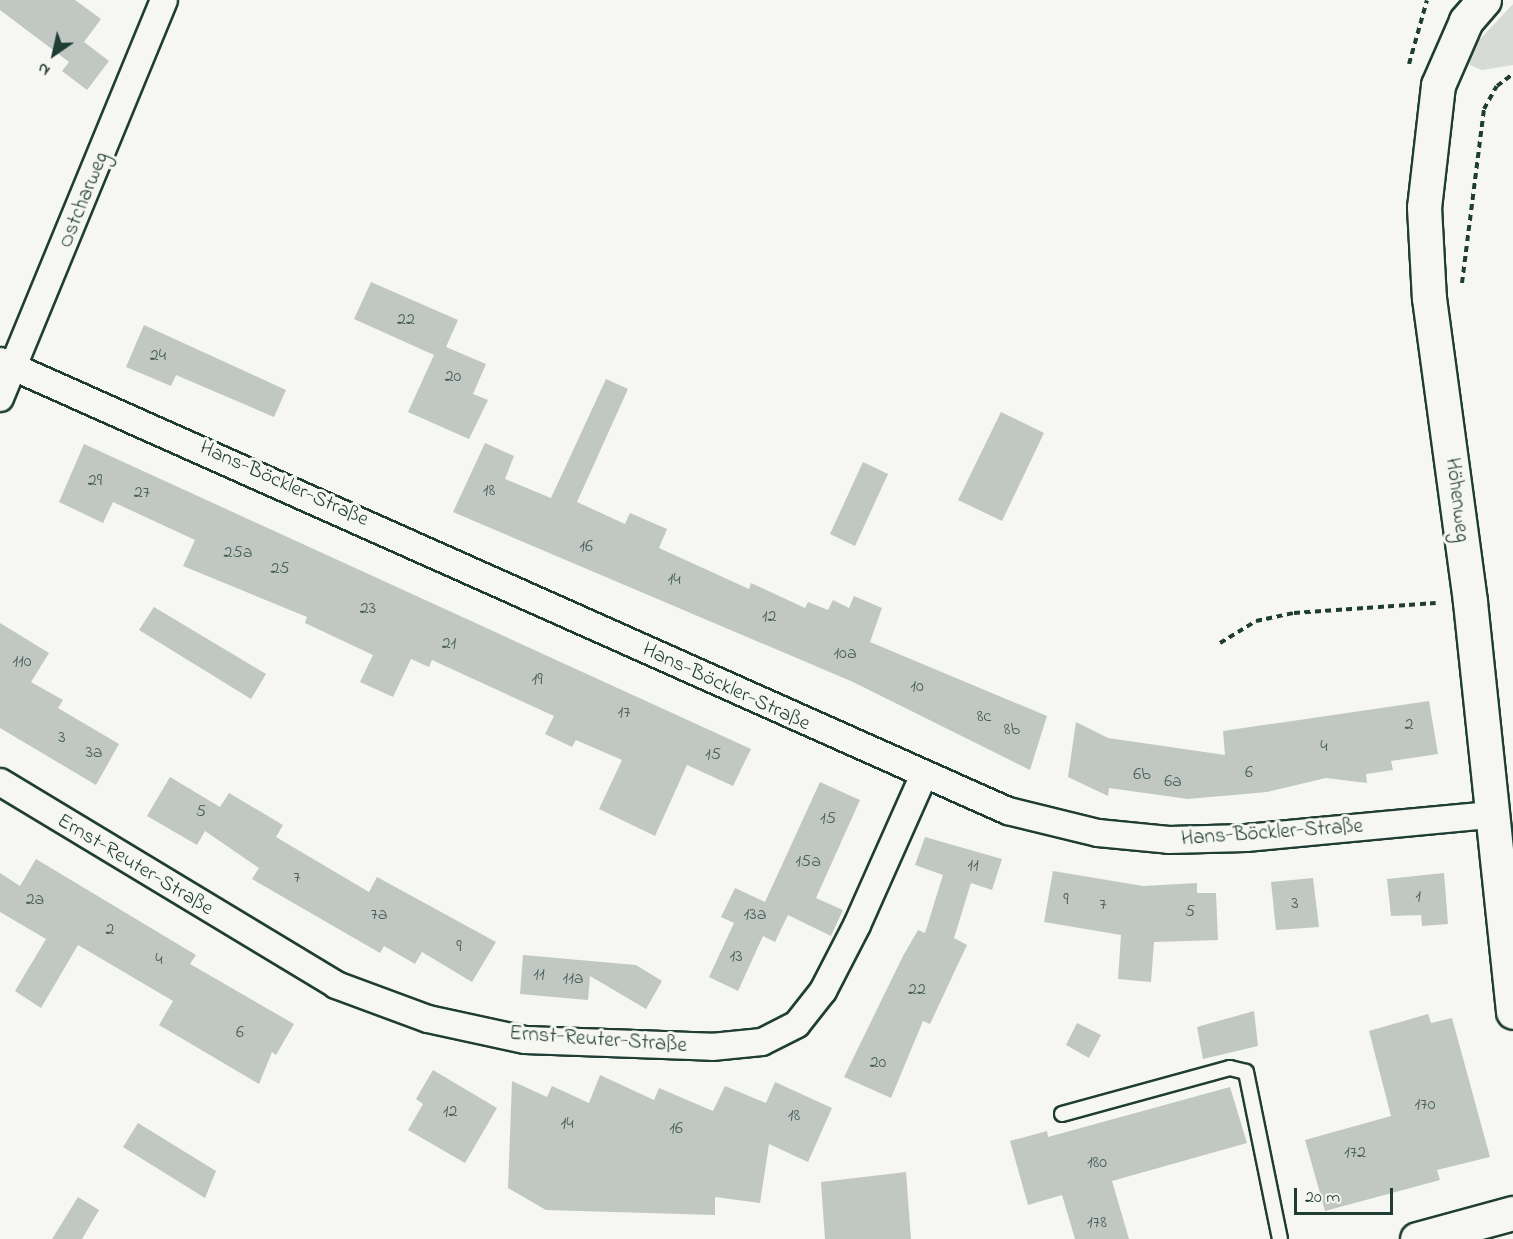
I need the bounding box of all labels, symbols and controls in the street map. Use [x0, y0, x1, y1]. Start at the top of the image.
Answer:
north arrow [24, 24, 84, 84]
text: N [33, 56, 55, 82]
street label: Ostcharweg [53, 148, 115, 252]
house number: 22 [397, 309, 415, 331]
house number: 24 [150, 345, 166, 367]
house number: 20 [445, 366, 461, 388]
street label: Hans-Böckler-Straße [196, 435, 372, 533]
street label: Höhenweg [1439, 456, 1475, 544]
house number: 29 [88, 470, 102, 492]
house number: 18 [483, 480, 495, 502]
house number: 27 [134, 482, 150, 504]
house number: 16 [579, 536, 593, 558]
house number: 25a [224, 542, 252, 564]
house number: 25 [270, 558, 290, 580]
house number: 14 [667, 569, 681, 591]
house number: 23 [360, 598, 376, 620]
house number: 12 [762, 606, 776, 628]
house number: 21 [442, 633, 456, 655]
street label: Hans-Böckler-Straße [638, 637, 814, 737]
house number: 10a [833, 643, 857, 665]
house number: 110 [12, 651, 32, 673]
house number: 19 [531, 669, 543, 691]
house number: 10 [910, 676, 924, 698]
house number: 17 [617, 702, 631, 724]
house number: 8c [977, 706, 991, 728]
house number: 2 [1405, 714, 1413, 736]
house number: 8b [1004, 719, 1020, 741]
house number: 3 [58, 727, 66, 749]
house number: 4 [1320, 736, 1328, 758]
house number: 3a [85, 742, 103, 764]
house number: 15 [705, 744, 721, 766]
house number: 6 [1245, 762, 1253, 784]
house number: 6b [1133, 764, 1151, 786]
house number: 6a [1164, 771, 1182, 793]
house number: 5 [196, 801, 206, 823]
street label: Ernst-Reuter-Straße [52, 808, 218, 922]
house number: 15 [820, 808, 836, 830]
street label: Hans-Böckler-Straße [1180, 814, 1364, 852]
house number: 15a [795, 851, 821, 873]
house number: 11 [967, 855, 979, 877]
house number: 7 [293, 867, 301, 889]
house number: 1 [1415, 886, 1421, 908]
house number: 2a [26, 889, 44, 911]
house number: 9 [1063, 889, 1069, 911]
house number: 3 [1291, 893, 1299, 915]
house number: 7 [1099, 894, 1107, 916]
house number: 5 [1185, 901, 1195, 923]
house number: 7a [370, 904, 388, 926]
house number: 13a [744, 904, 766, 926]
house number: 2 [106, 919, 114, 941]
house number: 9 [456, 936, 462, 958]
house number: 13 [729, 946, 743, 968]
house number: 4 [155, 949, 163, 971]
house number: 11 [533, 964, 545, 986]
house number: 11a [562, 968, 584, 990]
house number: 22 [908, 979, 926, 1001]
street label: Ernst-Reuter-Straße [508, 1021, 688, 1059]
house number: 6 [236, 1022, 244, 1044]
house number: 20 [870, 1052, 886, 1074]
house number: 170 [1415, 1094, 1435, 1116]
house number: 12 [443, 1101, 457, 1123]
house number: 18 [788, 1105, 800, 1127]
house number: 14 [560, 1113, 574, 1135]
house number: 16 [669, 1118, 683, 1140]
house number: 172 [1344, 1142, 1366, 1164]
house number: 180 [1087, 1152, 1107, 1174]
scale bar [1297, 1176, 1396, 1214]
text: 20 m [1305, 1185, 1340, 1211]
house number: 178 [1087, 1212, 1107, 1234]

